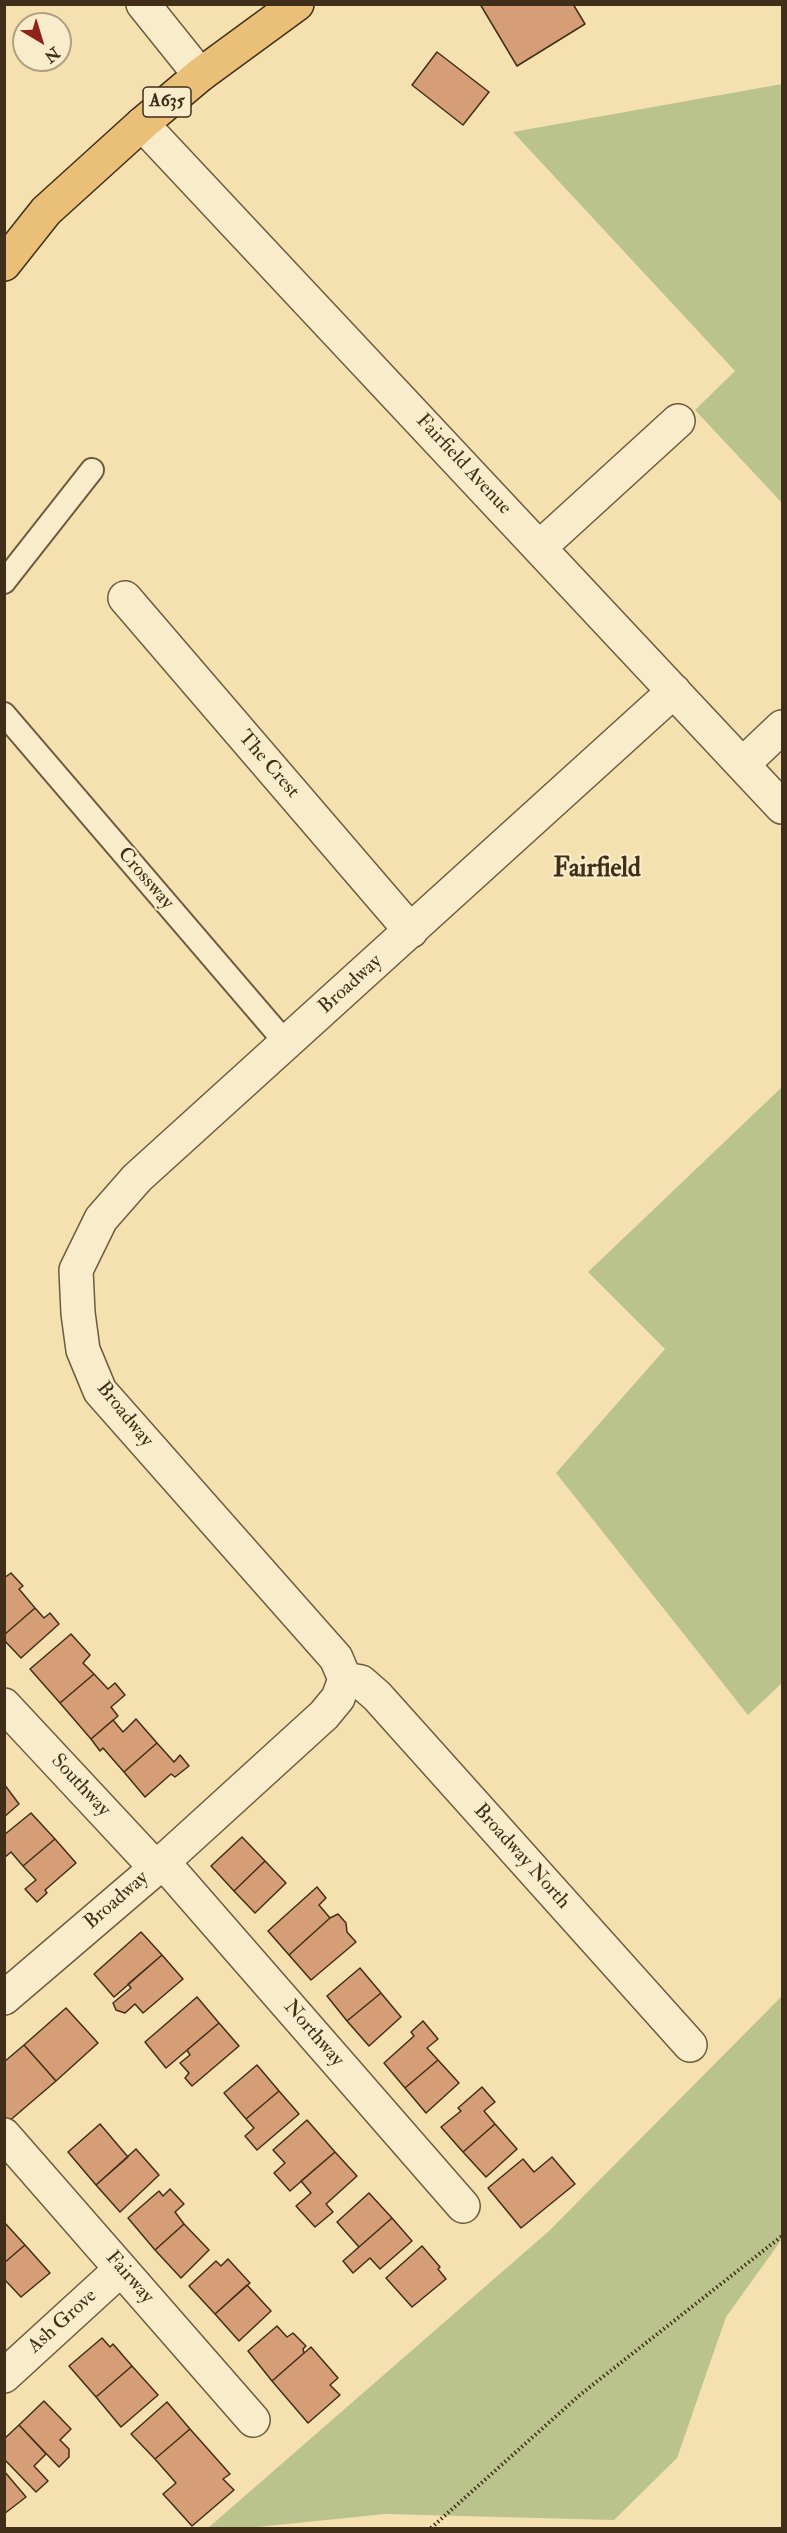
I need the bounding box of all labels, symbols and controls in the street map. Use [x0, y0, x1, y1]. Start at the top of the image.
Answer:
north arrow [12, 12, 72, 72]
text: N [40, 42, 64, 67]
road number: A635 [143, 87, 191, 117]
street label: Fairfield Avenue [410, 410, 516, 520]
street label: The Crest [232, 726, 304, 804]
street label: Crossway [112, 843, 178, 915]
district label: Fairfield [553, 854, 641, 886]
street label: Broadway [314, 950, 388, 1020]
street label: Broadway [90, 1377, 158, 1453]
street label: Southway [45, 1750, 115, 1822]
street label: Broadway North [468, 1800, 574, 1914]
street label: Broadway [80, 1867, 154, 1935]
street label: Northway [278, 1996, 348, 2072]
street label: Fairway [100, 2247, 158, 2309]
street label: Ash Grove [24, 2285, 102, 2359]

